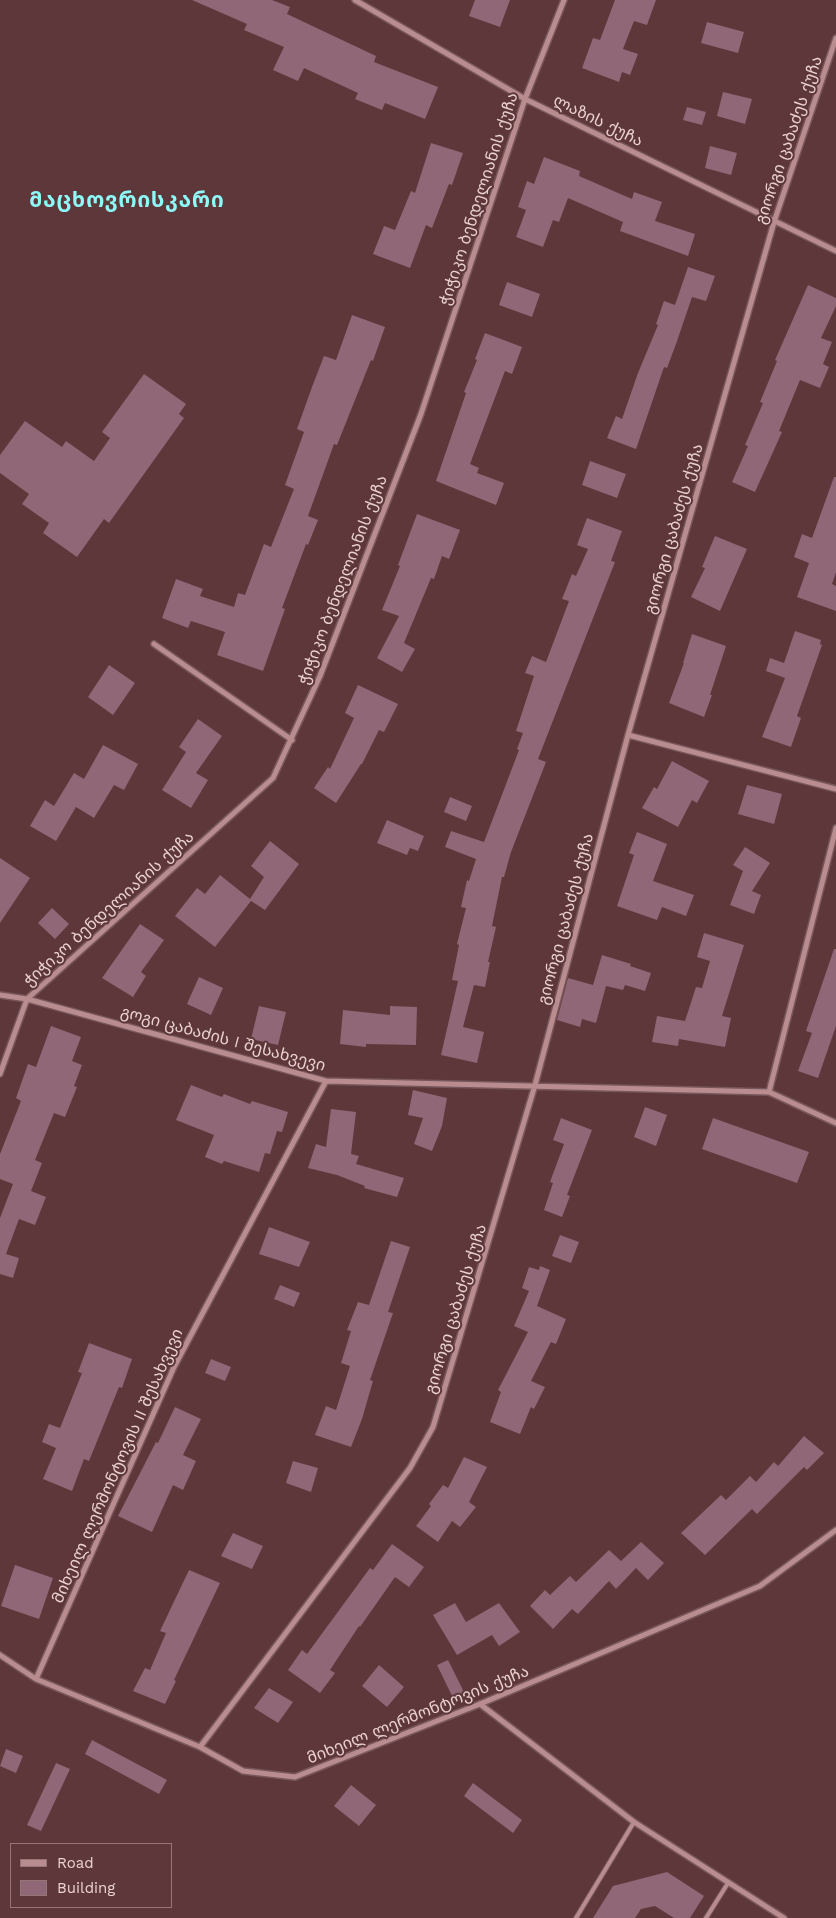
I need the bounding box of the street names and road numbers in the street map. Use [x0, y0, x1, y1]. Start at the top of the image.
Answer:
street label: გიორგი ცაბაძეს ქუჩა [751, 53, 827, 227]
street label: ჭიჭიკო ბენდელიანის ქუჩა [436, 90, 522, 308]
street label: ლაზის ქუჩა [550, 91, 646, 151]
street label: გიორგი ცაბაძეს ქუჩა [640, 442, 708, 616]
street label: ჭიჭიკო ბენდელიანის ქუჩა [294, 473, 392, 687]
street label: ჭიჭიკო ბენდელიანის ქუჩა [20, 827, 198, 991]
street label: გიორგი ცაბაძეს ქუჩა [534, 831, 598, 1007]
street label: გოგი ცაბაძის I შესახვევი [119, 1002, 327, 1076]
street label: გიორგი ცაბაძეს ქუჩა [421, 1222, 491, 1396]
street label: მიხეილ ლერმონტოვის II შესახვევი [49, 1326, 187, 1606]
street label: მიხეილ ლერმონტოვის ქუჩა [304, 1662, 532, 1768]

